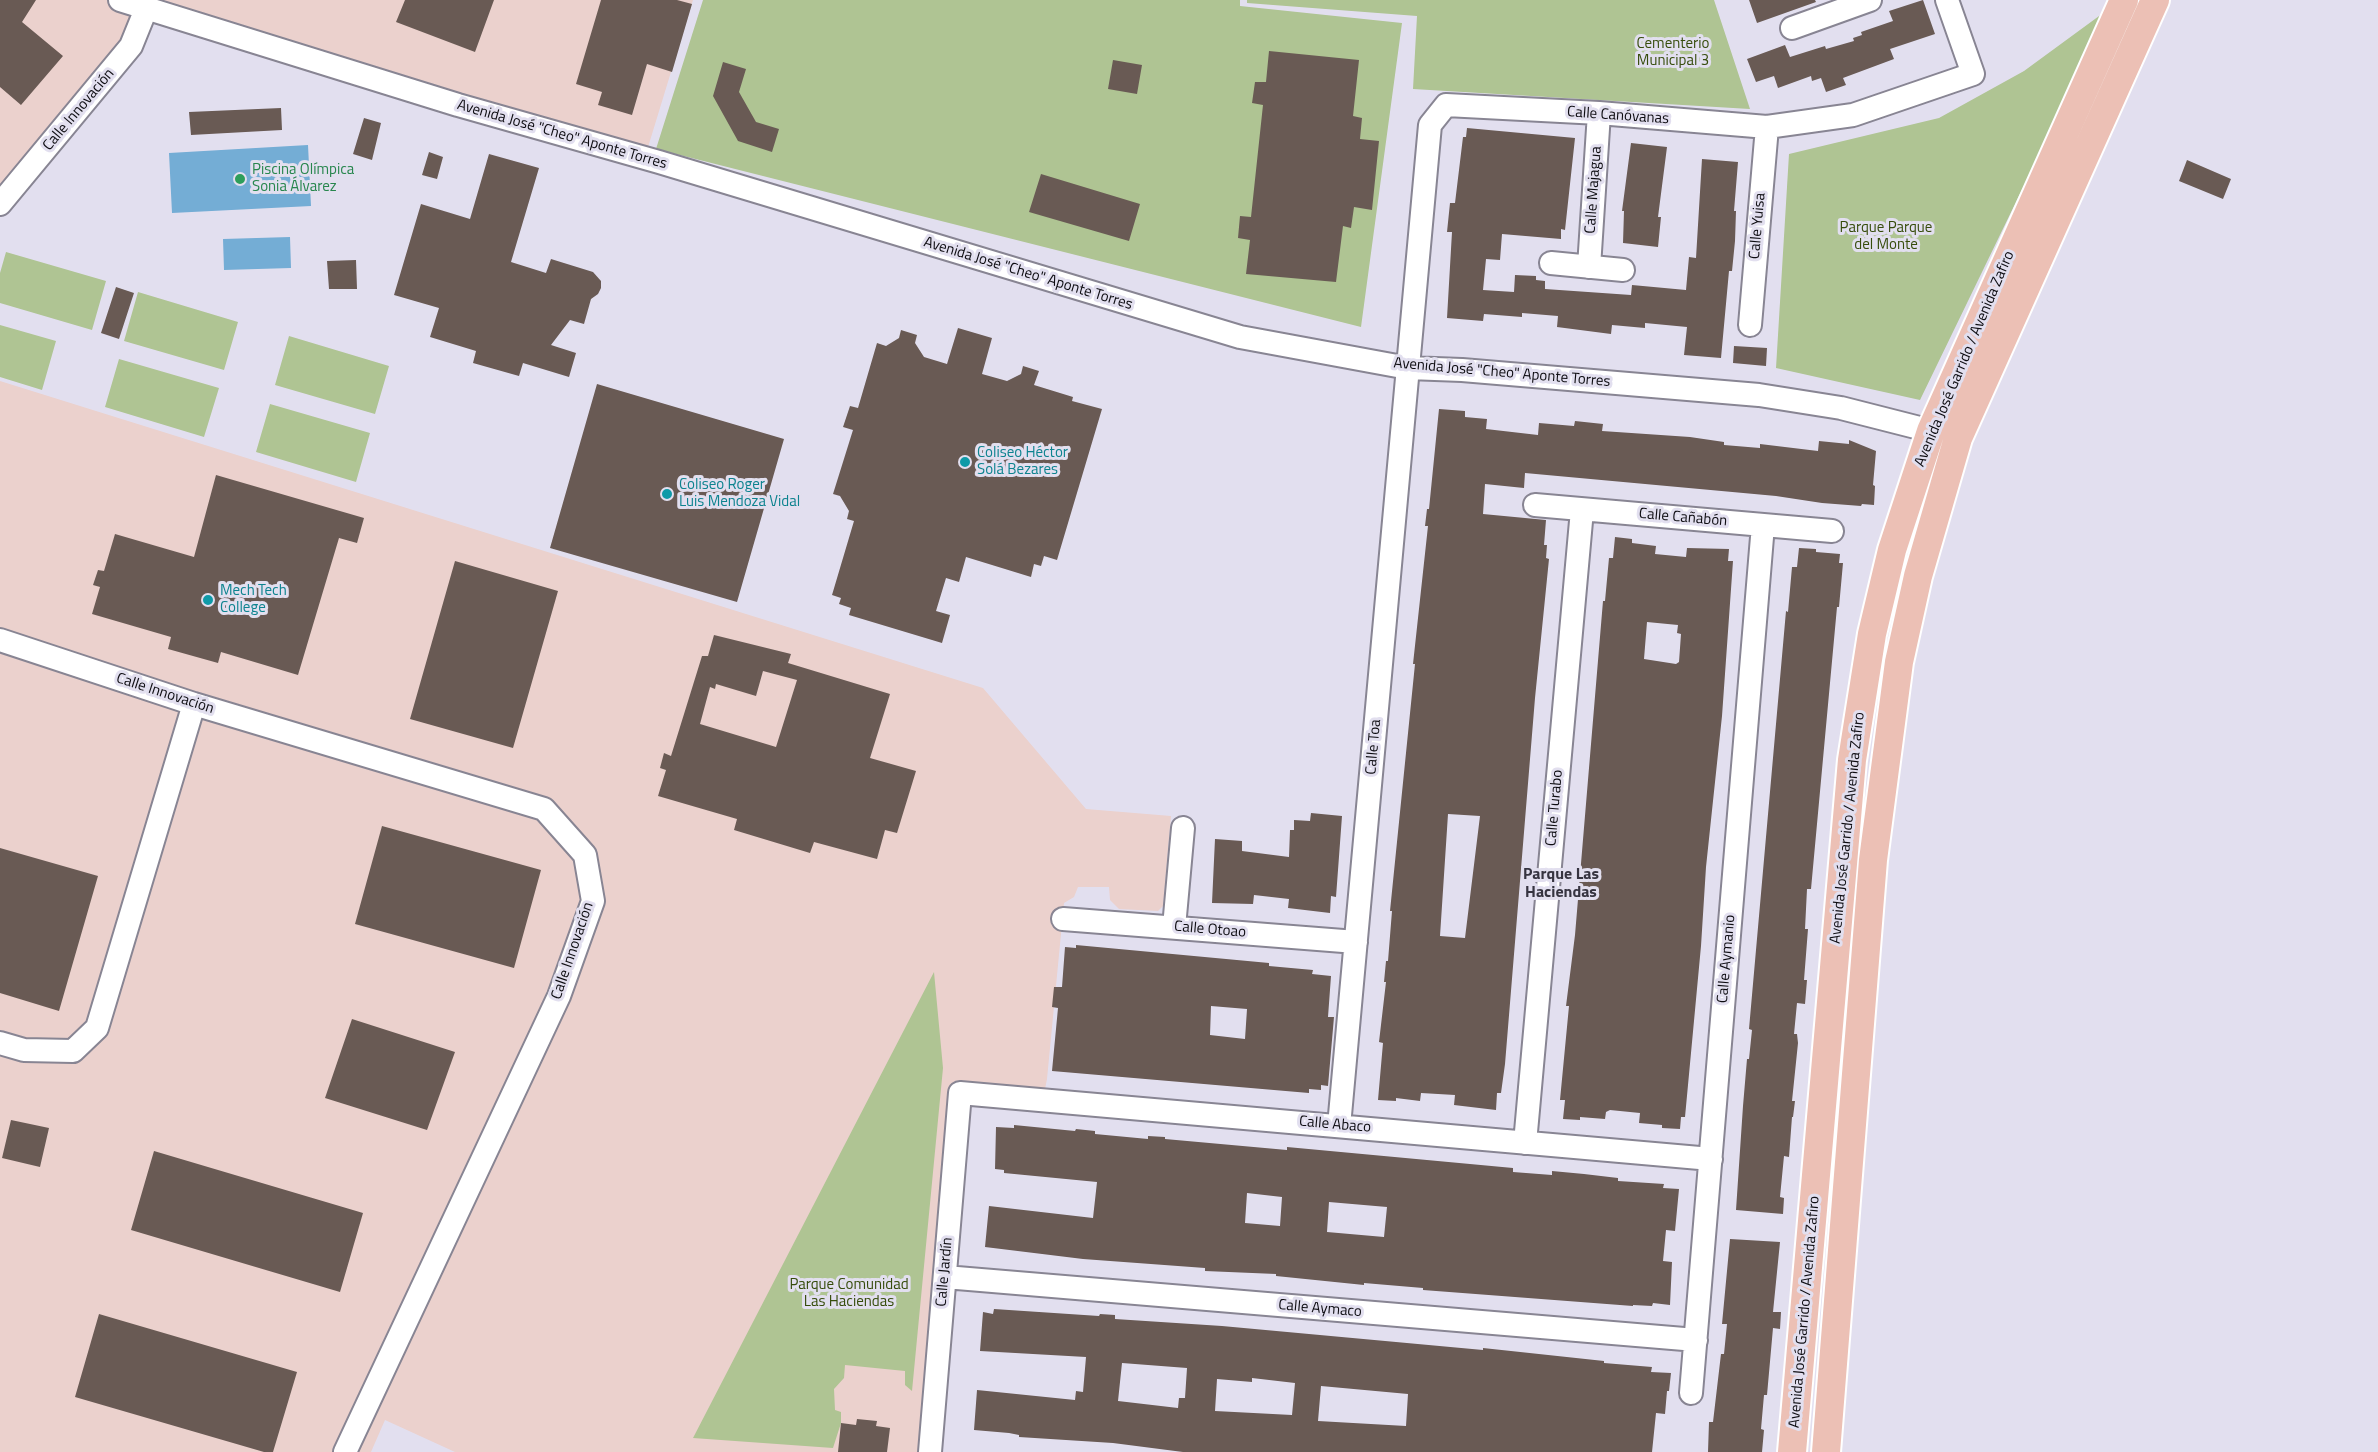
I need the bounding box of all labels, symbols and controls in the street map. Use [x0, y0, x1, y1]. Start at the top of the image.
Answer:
park label: Cementerio Municipal 3 [1637, 35, 1709, 70]
street label: Calle Innovación [39, 65, 119, 155]
street label: Avenida José "Cheo" Aponte Torres [455, 96, 669, 174]
street label: Calle Canóvanas [1566, 103, 1670, 129]
street label: Calle Majagua [1582, 146, 1606, 234]
place label: Piscina Olímpica Sonia Álvarez [252, 161, 354, 196]
marker: Piscina Olímpica Sonia Álvarez [233, 172, 247, 186]
street label: Calle Yuisa [1746, 192, 1770, 260]
park label: Parque Parque del Monte [1840, 219, 1932, 254]
street label: Avenida José "Cheo" Aponte Torres [921, 234, 1135, 314]
street label: Avenida José Garrido / Avenida Zafiro [1911, 248, 2019, 470]
street label: Avenida José "Cheo" Aponte Torres [1393, 355, 1611, 391]
place label: Coliseo Héctor Solá Bezares [977, 444, 1068, 479]
marker: Coliseo Héctor Solá Bezares [958, 455, 972, 469]
place label: Coliseo Roger Luis Mendoza Vidal [679, 476, 800, 511]
marker: Coliseo Roger Luis Mendoza Vidal [660, 487, 674, 501]
street label: Calle Cañabón [1638, 505, 1728, 531]
place label: Mech Tech College [220, 582, 287, 617]
marker: Mech Tech College [201, 593, 215, 607]
street label: Calle Innovación [114, 670, 216, 718]
street label: Avenida José Garrido / Avenida Zafiro [1827, 711, 1869, 945]
street label: Calle Toa [1363, 719, 1385, 775]
street label: Calle Turabo [1543, 769, 1567, 847]
district label: Parque Las Haciendas [1523, 865, 1599, 903]
street label: Calle Innovación [548, 900, 598, 1002]
street label: Calle Aymanio [1714, 914, 1740, 1004]
street label: Calle Otoao [1173, 918, 1247, 942]
street label: Calle Abaco [1298, 1113, 1372, 1137]
street label: Avenida José Garrido / Avenida Zafiro [1786, 1195, 1824, 1429]
street label: Calle Jardín [933, 1237, 957, 1307]
park label: Parque Comunidad Las Haciendas [789, 1276, 909, 1311]
street label: Calle Aymaco [1277, 1296, 1363, 1322]

